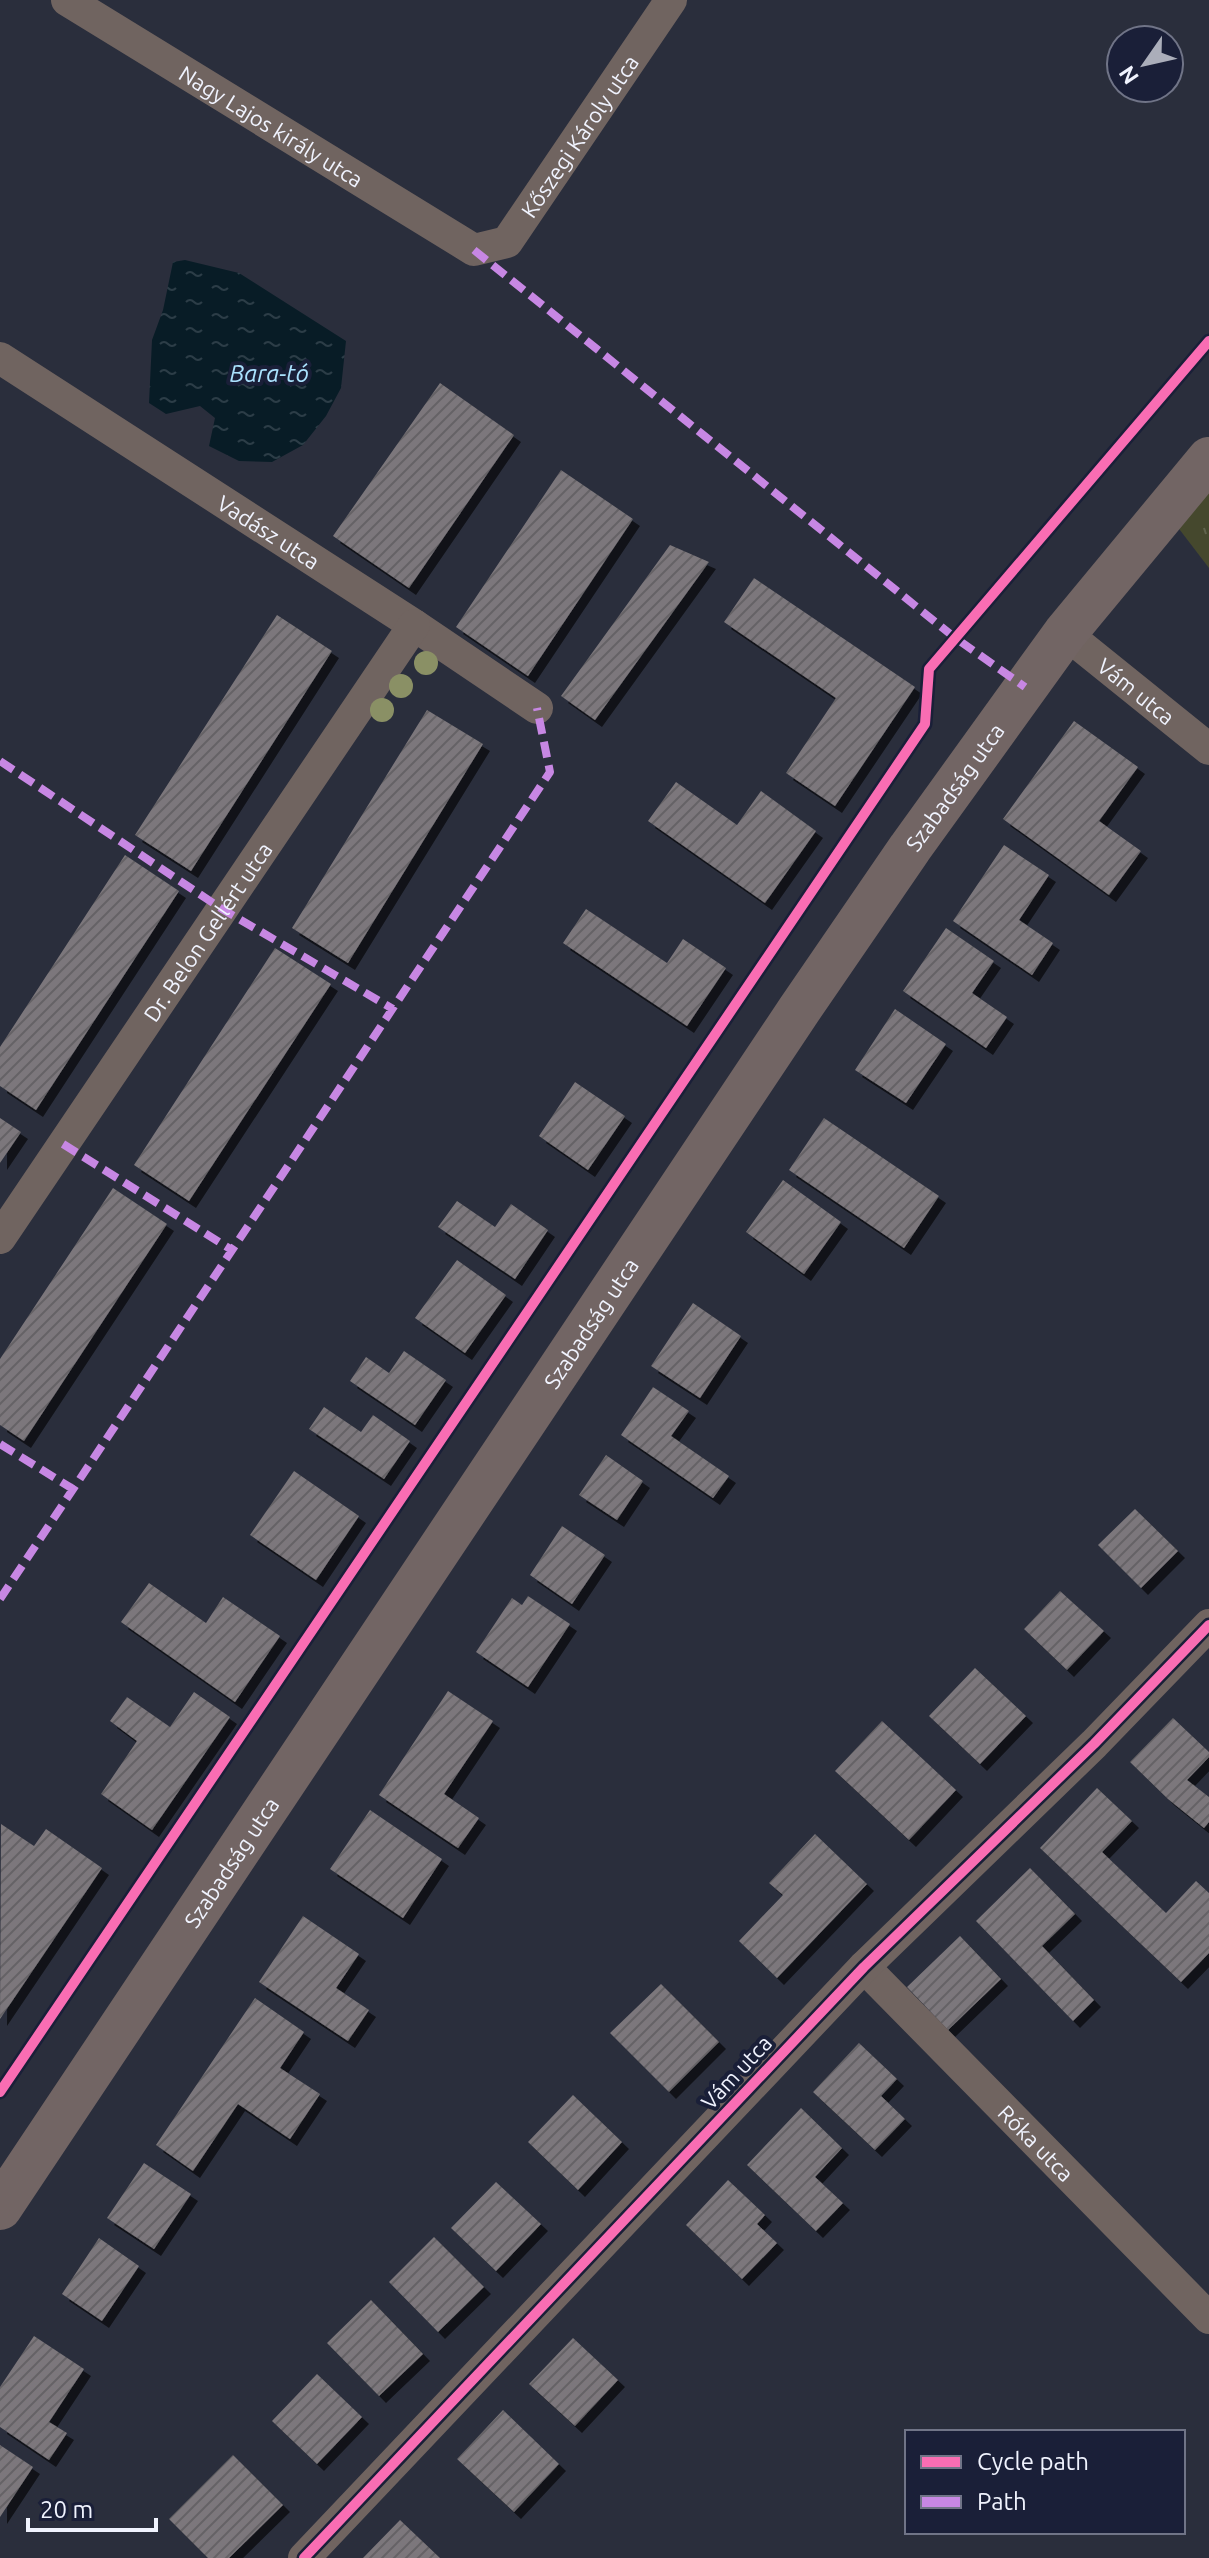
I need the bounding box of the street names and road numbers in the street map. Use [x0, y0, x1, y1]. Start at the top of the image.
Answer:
street label: Kőszegi Károly utca [515, 50, 643, 222]
street label: Nagy Lajos király utca [175, 60, 368, 191]
street label: Vadász utca [213, 489, 325, 574]
street label: Vám utca [1093, 652, 1180, 729]
street label: Szabadság utca [900, 718, 1009, 855]
street label: Dr. Belon Gellért utca [138, 837, 276, 1026]
street label: Szabadság utca [538, 1253, 643, 1393]
street label: Szabadság utca [178, 1792, 283, 1932]
street label: Vám utca [696, 2030, 776, 2114]
street label: Róka utca [994, 2099, 1079, 2186]

